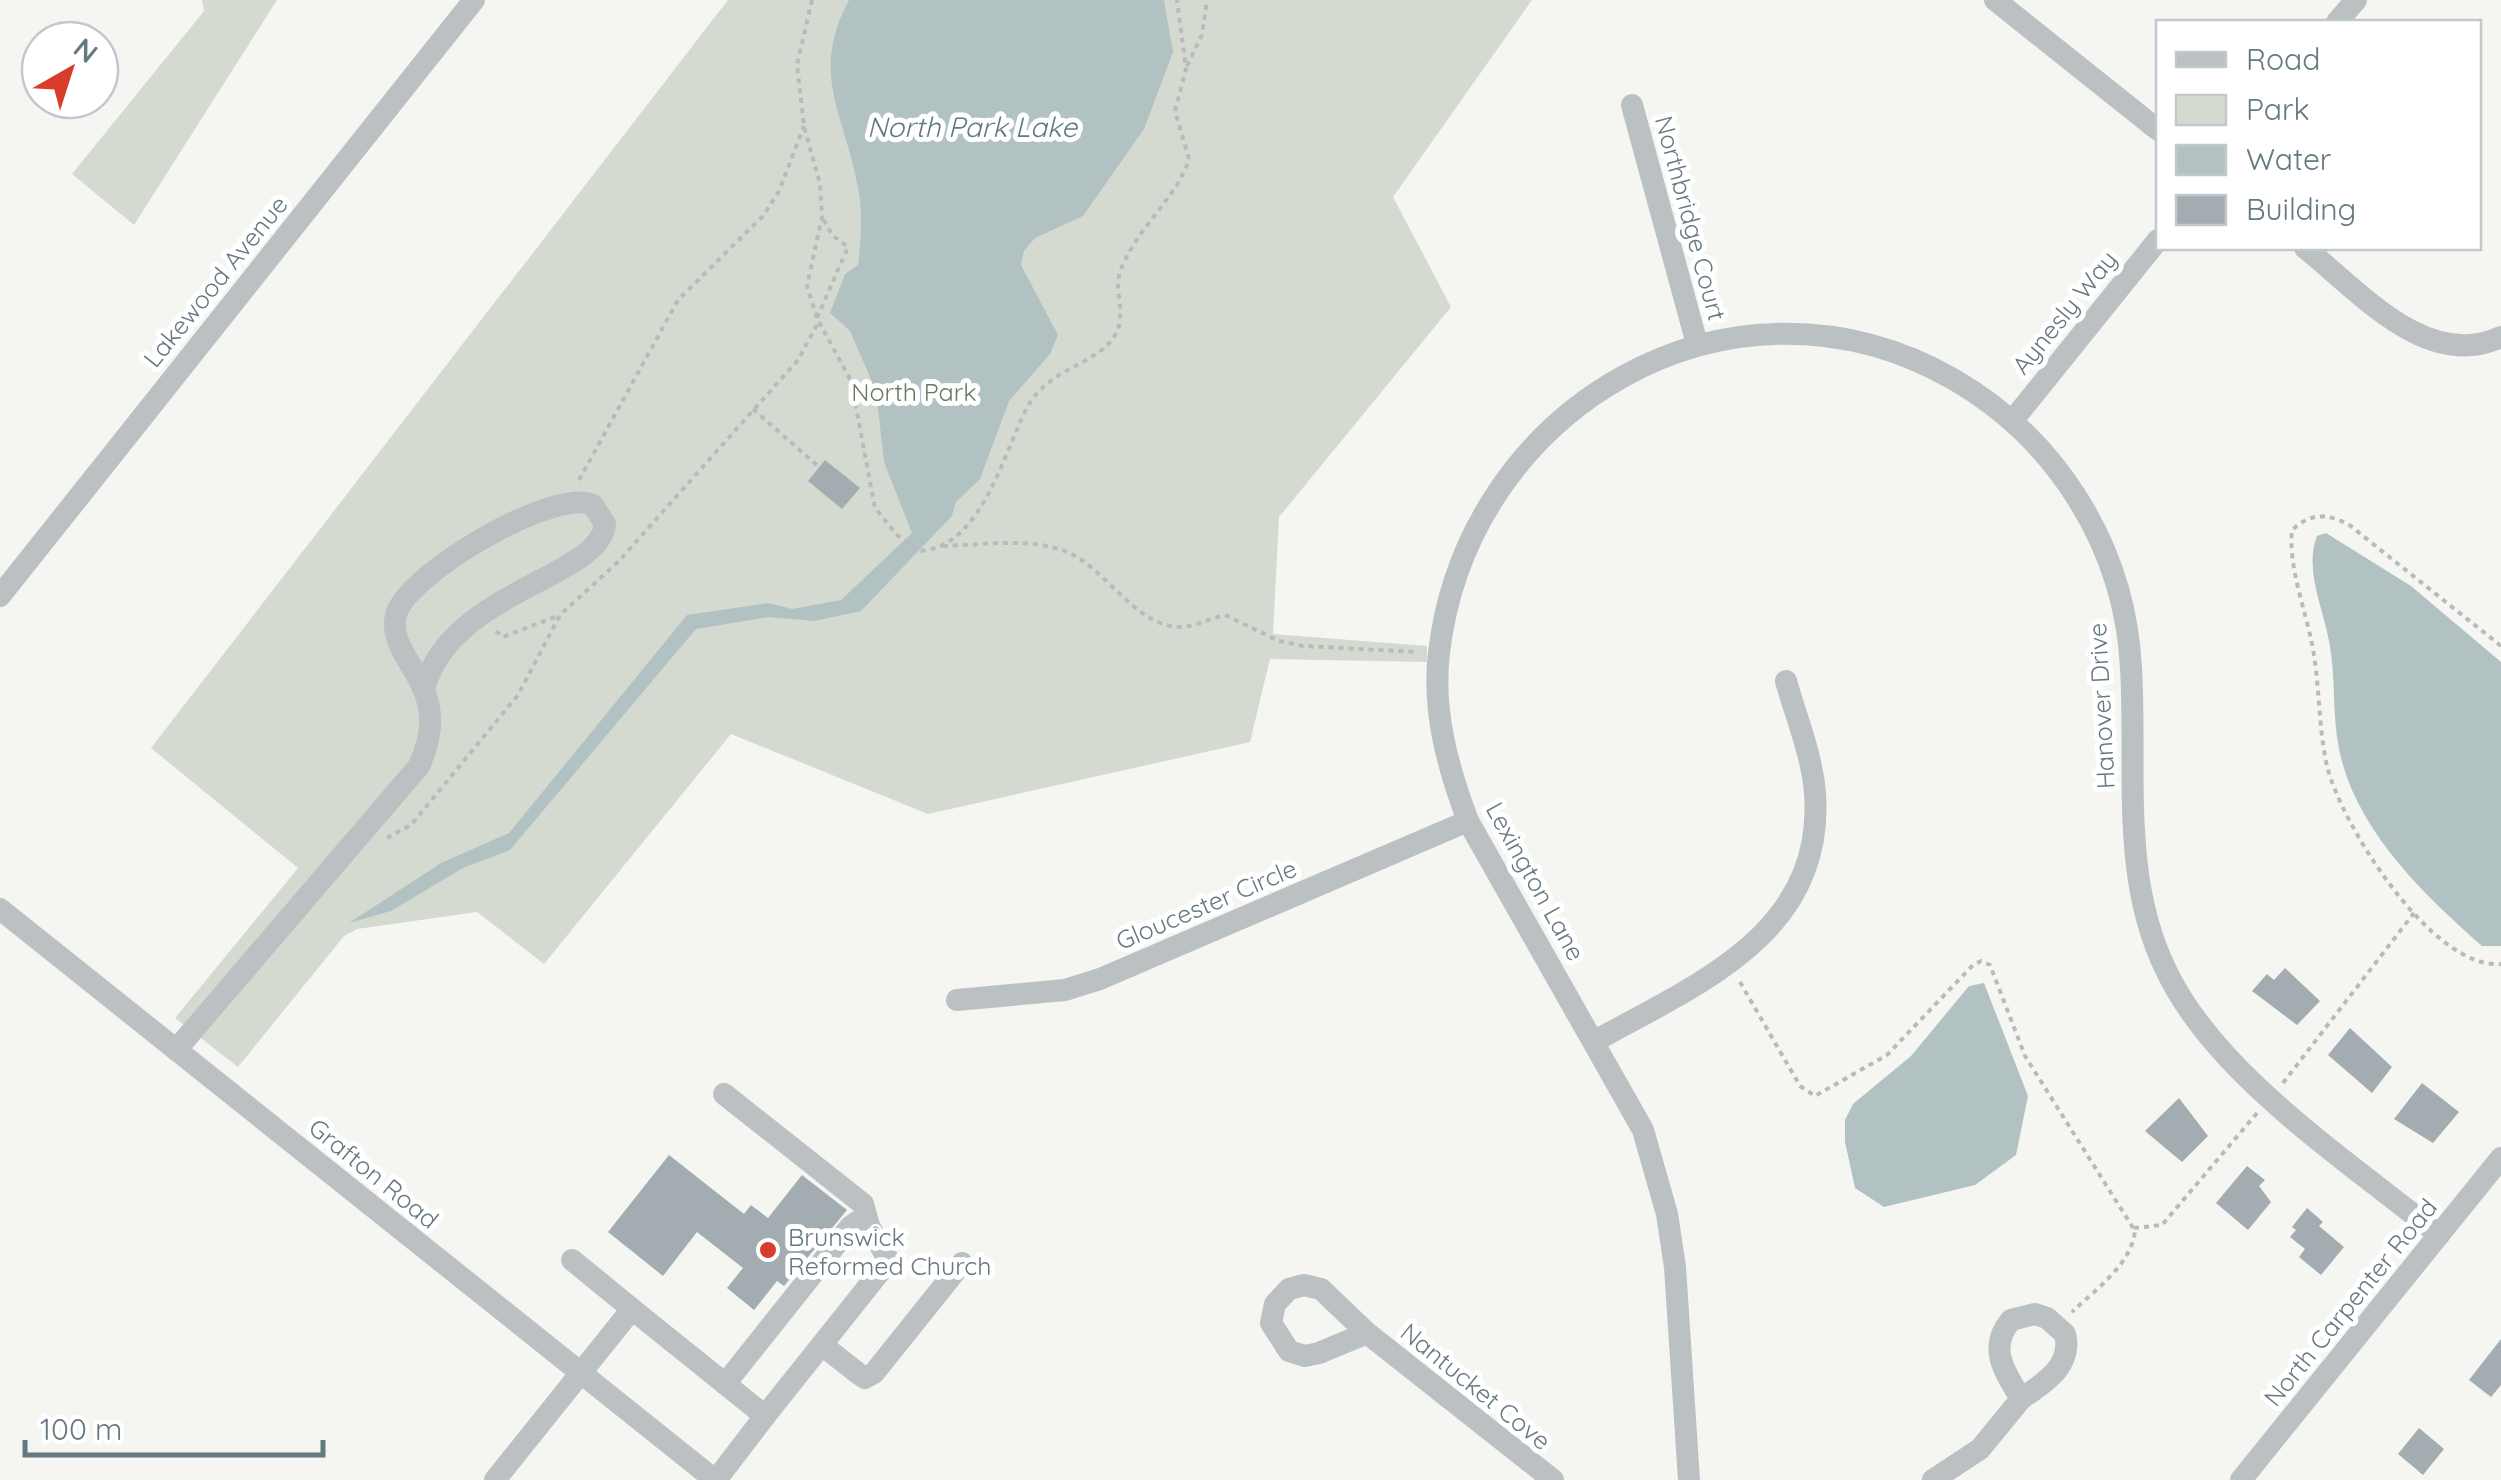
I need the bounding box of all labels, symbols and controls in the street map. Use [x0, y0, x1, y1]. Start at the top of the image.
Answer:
north arrow [20, 20, 120, 120]
legend [2156, 20, 2481, 250]
text: N [67, 30, 105, 70]
text: Road [2246, 40, 2320, 78]
text: Park [2246, 90, 2310, 128]
water label: North Park Lake [867, 109, 1078, 144]
street label: Northbridge Court [1649, 112, 1733, 324]
text: Water [2246, 140, 2332, 178]
street label: Lakewood Avenue [136, 189, 294, 373]
text: Building [2246, 190, 2356, 228]
street label: Aynesly Way [2005, 244, 2123, 380]
park label: North Park [851, 376, 977, 407]
street label: Hanover Drive [2081, 622, 2121, 790]
street label: Lexington Lane [1480, 796, 1592, 966]
street label: Gloucester Circle [1111, 852, 1301, 956]
street label: Grafton Road [303, 1111, 445, 1235]
street label: North Carpenter Road [2257, 1192, 2443, 1412]
place label: Brunswick Reformed Church [788, 1221, 991, 1281]
marker: Brunswick Reformed Church [757, 1239, 779, 1261]
street label: Nantucket Cove [1395, 1316, 1557, 1456]
scale bar [25, 1395, 322, 1457]
text: 100 m [40, 1410, 122, 1448]

